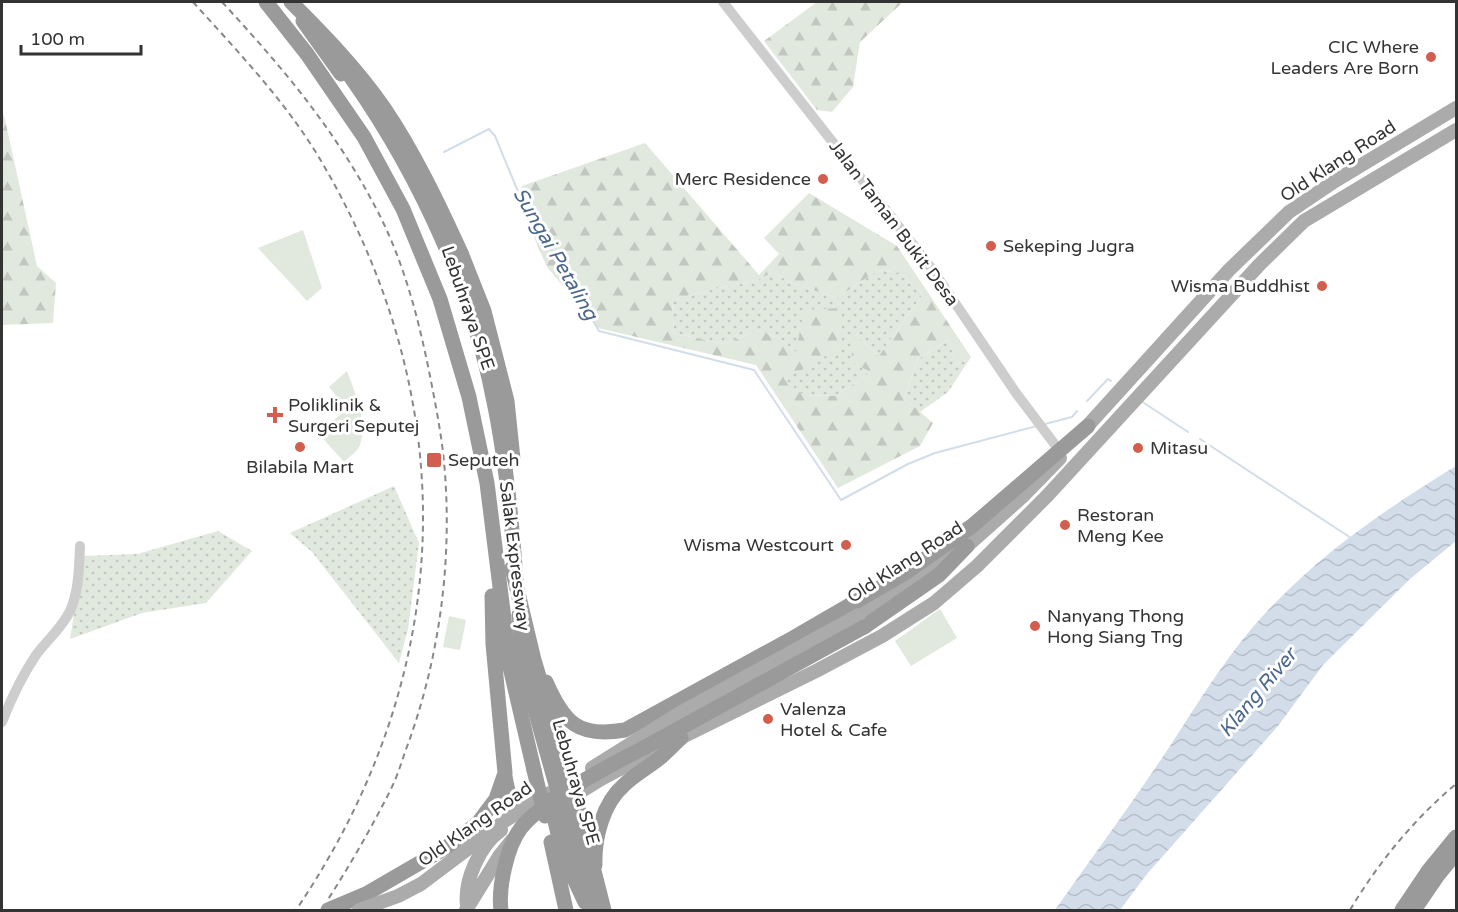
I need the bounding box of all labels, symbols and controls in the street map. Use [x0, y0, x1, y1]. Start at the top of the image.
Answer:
scale bar [21, 18, 141, 56]
text: 100 m [30, 28, 85, 50]
place label: CIC Where Leaders Are Born [1271, 36, 1419, 79]
marker: CIC Where Leaders Are Born [1424, 50, 1438, 64]
street label: Old Klang Road [1276, 115, 1400, 207]
street label: Jalan Taman Bukit Desa [824, 136, 964, 310]
place label: Merc Residence [674, 168, 811, 190]
marker: Merc Residence [816, 172, 830, 186]
water label: Sungai Petaling [507, 184, 603, 326]
place label: Sekeping Jugra [1003, 235, 1135, 257]
marker: Sekeping Jugra [984, 239, 998, 253]
street label: Lebuhraya SPE [436, 243, 500, 373]
place label: Wisma Buddhist [1171, 275, 1310, 297]
marker: Wisma Buddhist [1315, 279, 1329, 293]
place label: Poliklinik & Surgeri Seputej [288, 394, 419, 437]
marker: Poliklinik & Surgeri Seputej [266, 406, 284, 424]
place label: Mitasu [1150, 437, 1208, 459]
marker: Bilabila Mart [293, 440, 307, 454]
marker: Mitasu [1131, 441, 1145, 455]
place label: Seputeh [448, 449, 520, 471]
marker: Seputeh [425, 451, 443, 469]
place label: Bilabila Mart [246, 456, 354, 478]
street label: Salak Expressway [495, 480, 535, 632]
place label: Restoran Meng Kee [1077, 504, 1164, 547]
street label: Old Klang Road [843, 516, 967, 608]
marker: Restoran Meng Kee [1058, 518, 1072, 532]
place label: Wisma Westcourt [683, 534, 834, 556]
marker: Wisma Westcourt [839, 538, 853, 552]
place label: Nanyang Thong Hong Siang Tng [1047, 605, 1184, 648]
marker: Nanyang Thong Hong Siang Tng [1028, 619, 1042, 633]
water label: Klang River [1214, 642, 1303, 742]
place label: Valenza Hotel & Cafe [780, 698, 887, 741]
marker: Valenza Hotel & Cafe [761, 712, 775, 726]
street label: Lebuhraya SPE [548, 717, 604, 847]
street label: Old Klang Road [414, 777, 536, 871]

